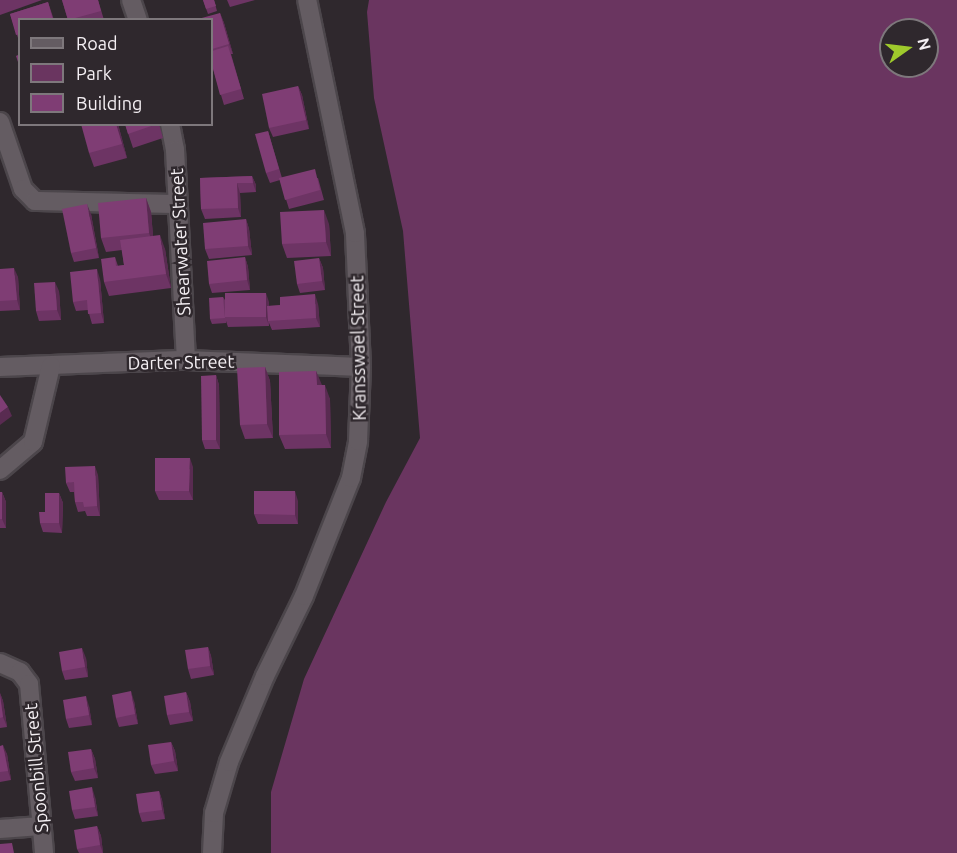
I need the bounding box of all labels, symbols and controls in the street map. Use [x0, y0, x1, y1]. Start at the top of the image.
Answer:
legend [18, 18, 213, 126]
north arrow [879, 18, 939, 78]
text: Road [76, 33, 118, 53]
text: N [914, 36, 935, 52]
text: Park [76, 63, 112, 83]
text: Building [76, 93, 142, 113]
street label: Shearwater Street [165, 168, 195, 316]
street label: Kransswael Street [346, 275, 370, 421]
street label: Darter Street [127, 350, 235, 374]
street label: Spoonbill Street [20, 702, 52, 834]

